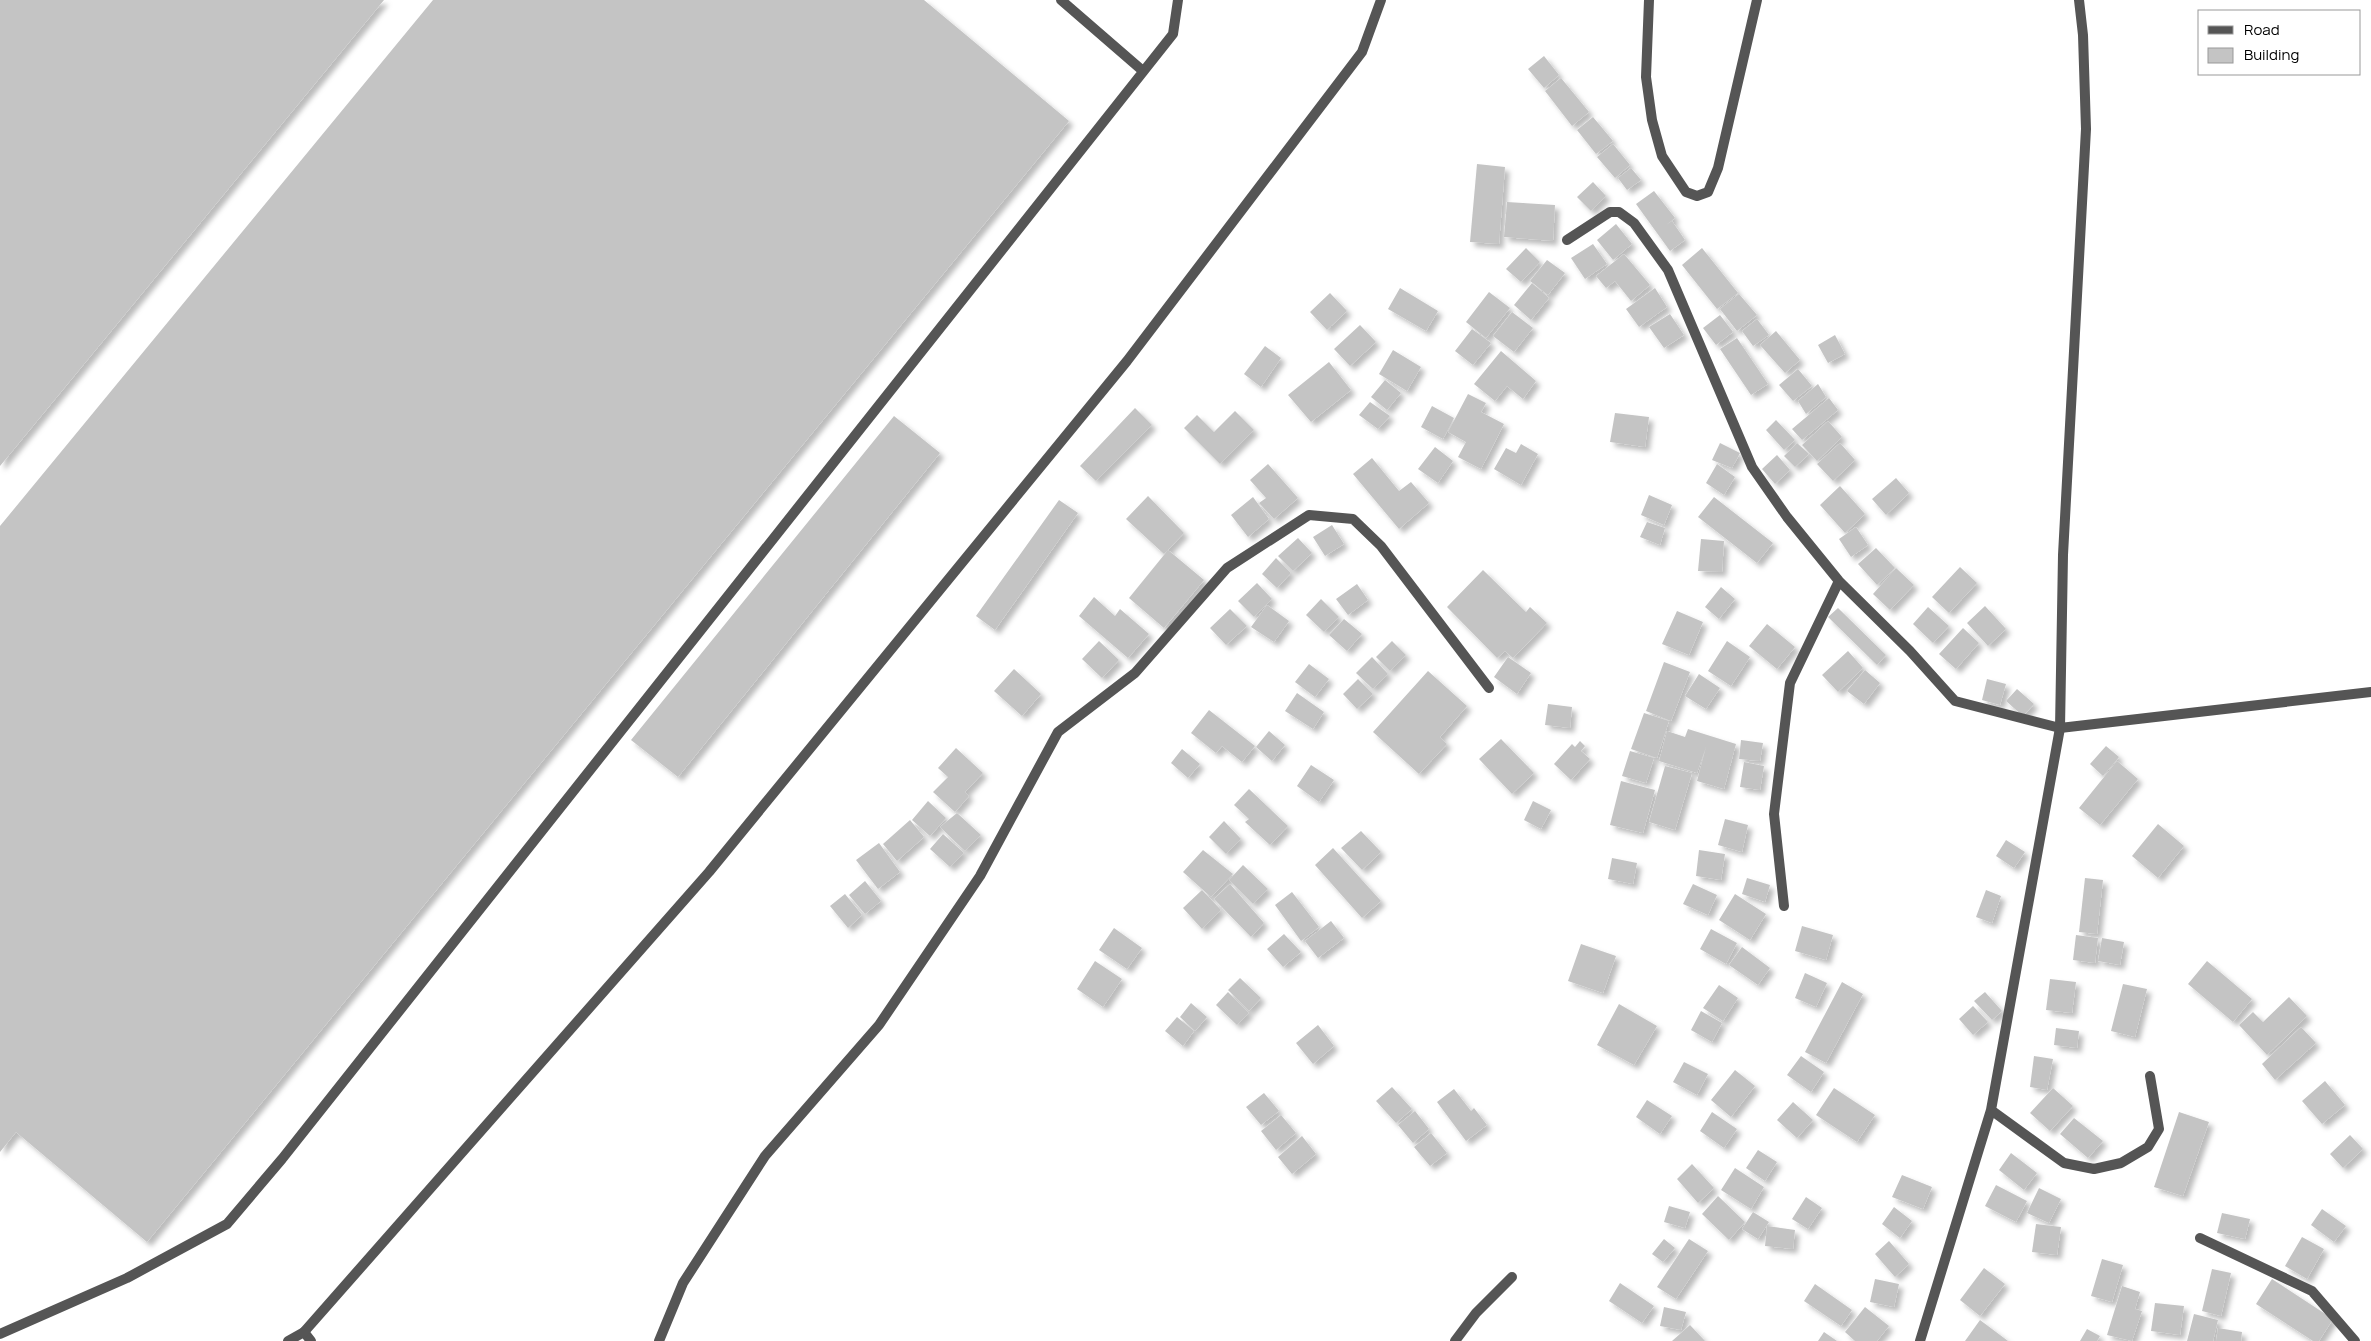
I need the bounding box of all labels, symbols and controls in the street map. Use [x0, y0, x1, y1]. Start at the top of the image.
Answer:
legend [2198, 10, 2361, 75]
text: Road [2244, 19, 2280, 40]
text: Building [2244, 44, 2299, 65]

